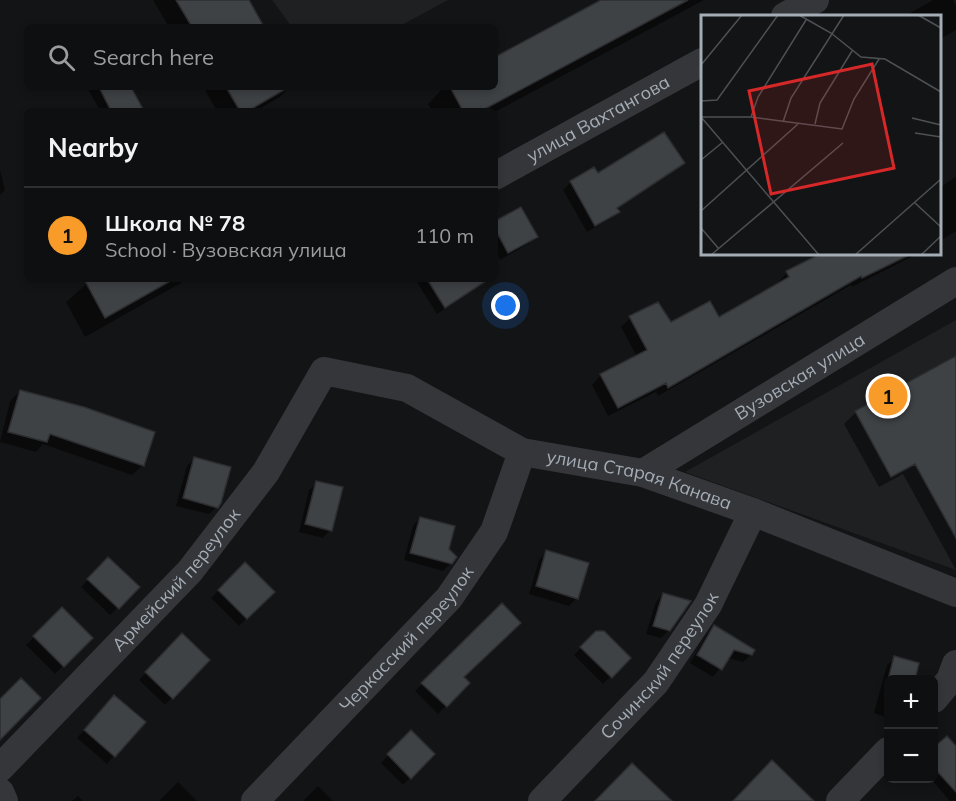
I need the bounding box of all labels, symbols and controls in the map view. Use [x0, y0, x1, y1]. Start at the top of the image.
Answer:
inset map [701, 15, 941, 255]
search box [24, 24, 498, 90]
icon: search [45, 41, 78, 74]
text: Search here [93, 43, 214, 71]
street label: улица Вахтангова [523, 70, 674, 167]
text: Nearby [48, 131, 138, 164]
text: Школа № 78 [105, 209, 245, 237]
text: 1 [62, 223, 74, 248]
text: 110 m [415, 223, 474, 248]
text: School · Вузовская улица [105, 237, 347, 262]
your location [491, 291, 520, 320]
street label: Вузовская улица [730, 328, 869, 425]
pin: 1 [868, 374, 908, 418]
street label: улица Старая Канава [545, 444, 735, 515]
street label: Армейский переулок [107, 503, 245, 656]
street label: Черкасский переулок [334, 561, 479, 717]
street label: Сочинский переулок [595, 588, 724, 744]
map controls [884, 675, 938, 783]
button: + [884, 675, 938, 729]
button: − [884, 729, 938, 783]

